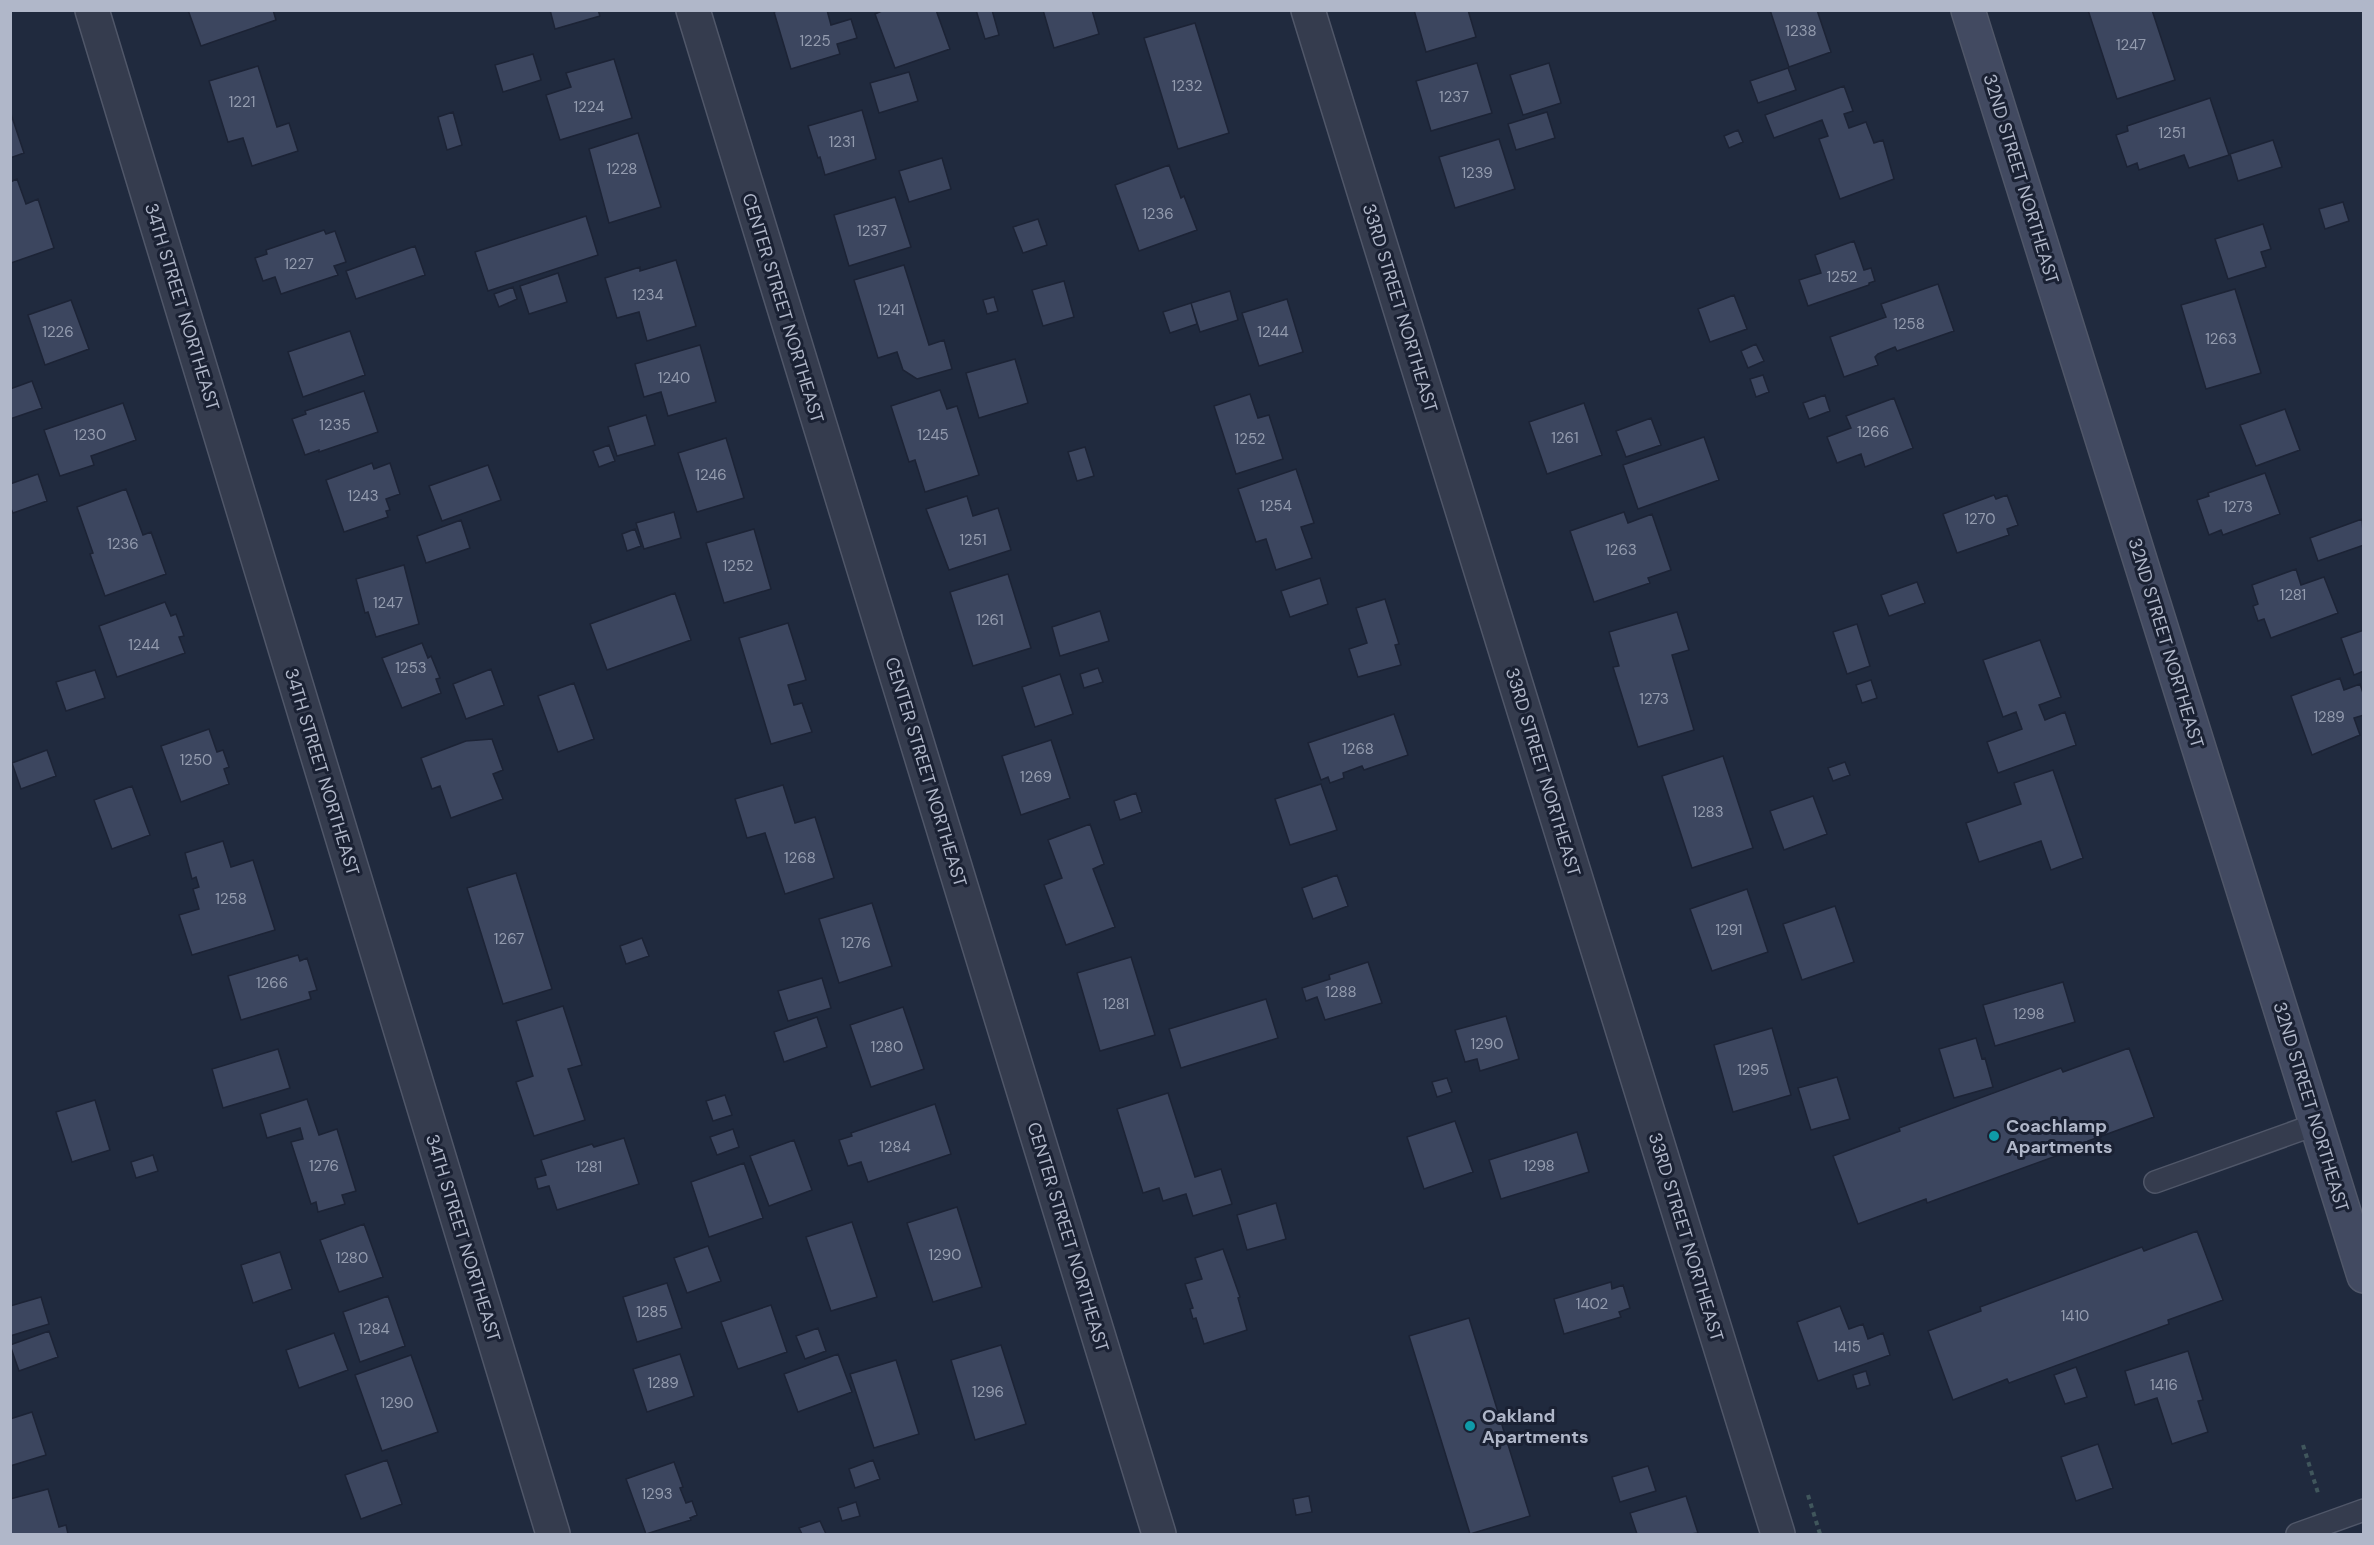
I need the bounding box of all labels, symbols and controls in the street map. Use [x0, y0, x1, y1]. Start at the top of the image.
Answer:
house number: 1238 [1785, 21, 1817, 41]
house number: 1225 [799, 31, 831, 51]
house number: 1247 [2116, 35, 2146, 55]
street label: 32ND STREET NORTHEAST [1978, 71, 2064, 287]
house number: 1232 [1172, 76, 1202, 96]
house number: 1237 [1439, 87, 1469, 107]
house number: 1221 [229, 92, 255, 112]
house number: 1224 [574, 97, 604, 117]
house number: 1251 [2158, 123, 2186, 143]
house number: 1231 [829, 132, 855, 152]
house number: 1228 [607, 159, 637, 179]
house number: 1239 [1461, 163, 1493, 183]
street label: CENTER STREET NORTHEAST [737, 190, 829, 426]
street label: 34TH STREET NORTHEAST [139, 200, 225, 414]
street label: 33RD STREET NORTHEAST [1357, 201, 1443, 415]
house number: 1236 [1142, 204, 1174, 224]
house number: 1237 [857, 221, 887, 241]
house number: 1227 [284, 254, 314, 274]
house number: 1252 [1827, 267, 1857, 287]
house number: 1234 [632, 285, 664, 305]
house number: 1241 [878, 300, 904, 320]
house number: 1258 [1893, 314, 1925, 334]
house number: 1226 [42, 322, 74, 342]
house number: 1244 [1257, 322, 1289, 342]
house number: 1263 [2205, 329, 2237, 349]
house number: 1240 [658, 368, 690, 388]
house number: 1235 [319, 415, 351, 435]
house number: 1266 [1857, 422, 1889, 442]
house number: 1230 [74, 425, 106, 445]
house number: 1245 [917, 425, 949, 445]
house number: 1261 [1551, 428, 1579, 448]
house number: 1252 [1235, 429, 1265, 449]
house number: 1246 [695, 465, 727, 485]
house number: 1243 [347, 486, 379, 506]
house number: 1254 [1260, 496, 1292, 516]
house number: 1273 [2223, 497, 2253, 517]
house number: 1270 [1964, 509, 1996, 529]
house number: 1251 [959, 530, 987, 550]
house number: 1236 [107, 534, 139, 554]
street label: 32ND STREET NORTHEAST [2123, 535, 2209, 751]
house number: 1263 [1605, 540, 1637, 560]
house number: 1252 [723, 556, 753, 576]
house number: 1281 [2280, 585, 2306, 605]
house number: 1247 [373, 593, 403, 613]
house number: 1261 [976, 610, 1004, 630]
house number: 1244 [128, 635, 160, 655]
street label: CENTER STREET NORTHEAST [880, 654, 972, 890]
house number: 1253 [395, 658, 427, 678]
street label: 34TH STREET NORTHEAST [279, 665, 365, 879]
street label: 33RD STREET NORTHEAST [1500, 665, 1586, 879]
house number: 1273 [1639, 689, 1669, 709]
house number: 1289 [2313, 707, 2345, 727]
house number: 1268 [1342, 739, 1374, 759]
house number: 1250 [180, 750, 212, 770]
house number: 1269 [1020, 767, 1052, 787]
house number: 1283 [1692, 802, 1724, 822]
house number: 1268 [784, 848, 816, 868]
house number: 1258 [215, 889, 247, 909]
house number: 1291 [1715, 920, 1743, 940]
house number: 1267 [494, 929, 524, 949]
house number: 1276 [841, 933, 871, 953]
house number: 1266 [256, 973, 288, 993]
house number: 1288 [1325, 982, 1357, 1002]
house number: 1281 [1103, 994, 1129, 1014]
street label: 32ND STREET NORTHEAST [2268, 999, 2354, 1215]
house number: 1298 [2013, 1004, 2045, 1024]
house number: 1290 [1471, 1034, 1503, 1054]
house number: 1280 [871, 1037, 903, 1057]
house number: 1295 [1737, 1060, 1769, 1080]
place label: Coachlamp Apartments [2006, 1114, 2113, 1159]
street label: CENTER STREET NORTHEAST [1022, 1119, 1114, 1355]
marker: Coachlamp Apartments [1987, 1129, 2001, 1143]
street label: 33RD STREET NORTHEAST [1643, 1130, 1729, 1344]
street label: 34TH STREET NORTHEAST [420, 1131, 506, 1345]
house number: 1284 [879, 1137, 911, 1157]
house number: 1276 [309, 1156, 339, 1176]
house number: 1298 [1523, 1156, 1555, 1176]
house number: 1281 [576, 1157, 602, 1177]
house number: 1290 [929, 1245, 961, 1265]
house number: 1280 [336, 1248, 368, 1268]
house number: 1402 [1576, 1294, 1608, 1314]
house number: 1285 [636, 1302, 668, 1322]
house number: 1410 [2061, 1306, 2089, 1326]
house number: 1284 [358, 1319, 390, 1339]
house number: 1415 [1833, 1337, 1861, 1357]
house number: 1289 [647, 1373, 679, 1393]
house number: 1416 [2150, 1375, 2178, 1395]
house number: 1296 [972, 1382, 1004, 1402]
house number: 1290 [381, 1393, 413, 1413]
place label: Oakland Apartments [1482, 1404, 1589, 1449]
marker: Oakland Apartments [1463, 1419, 1477, 1433]
house number: 1293 [641, 1484, 673, 1504]

